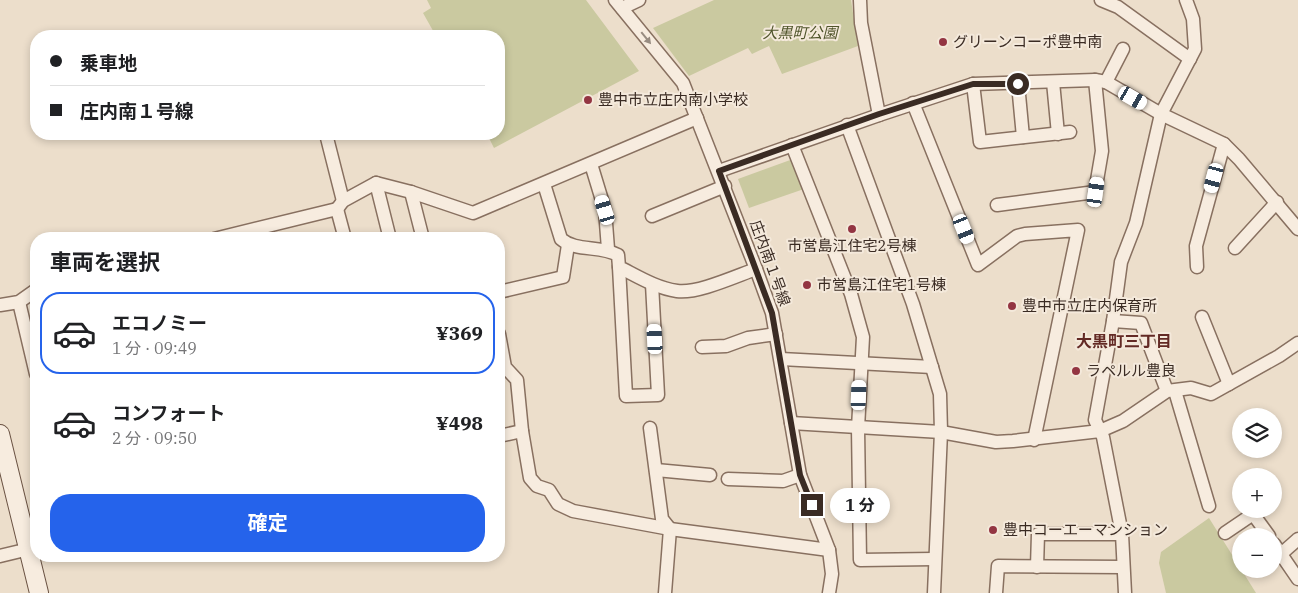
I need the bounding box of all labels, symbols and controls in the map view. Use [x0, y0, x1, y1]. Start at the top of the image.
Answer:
park label: 大黒町公園 [762, 23, 839, 42]
one-way arrow [641, 31, 652, 44]
place label: グリーンコーポ豊中南 [953, 32, 1102, 51]
marker: グリーンコーポ豊中南 [937, 36, 949, 48]
text: 乗車地 [80, 51, 137, 75]
route start [1007, 73, 1029, 95]
car [1116, 84, 1149, 112]
place label: 豊中市立庄内南小学校 [598, 90, 748, 109]
marker: 豊中市立庄内南小学校 [582, 94, 594, 106]
text: 庄内南１号線 [80, 99, 194, 123]
car [1202, 162, 1225, 194]
car [1086, 176, 1105, 208]
car [593, 193, 616, 227]
car [951, 212, 976, 246]
street label: 庄内南１号線 [746, 217, 795, 308]
marker: 市営島江住宅2号棟 [846, 223, 858, 235]
place label: 市営島江住宅2号棟 [787, 236, 917, 255]
text: 車両を選択 [50, 247, 160, 276]
place label: 市営島江住宅1号棟 [817, 275, 946, 294]
marker: 市営島江住宅1号棟 [801, 279, 813, 291]
place label: 豊中市立庄内保育所 [1022, 296, 1157, 315]
marker: 豊中市立庄内保育所 [1006, 300, 1018, 312]
icon: car [52, 311, 97, 356]
text: エコノミー [112, 311, 207, 335]
text: ¥369 [436, 321, 483, 345]
car [646, 324, 663, 354]
district label: 大黒町三丁目 [1076, 331, 1172, 351]
text: 1 分 · 09:49 [112, 338, 197, 358]
place label: ラペルル豊良 [1086, 361, 1176, 380]
marker: ラペルル豊良 [1070, 365, 1082, 377]
car [850, 380, 867, 410]
icon: car [52, 401, 97, 446]
text: コンフォート [112, 401, 225, 425]
map controls [1232, 408, 1282, 578]
button: layers [1232, 408, 1282, 458]
text: ¥498 [436, 411, 483, 435]
text: 2 分 · 09:50 [112, 428, 197, 448]
button: + [1232, 468, 1282, 518]
callout: 1 分 [830, 488, 890, 522]
button: 確定 [50, 494, 485, 552]
route end [801, 494, 823, 516]
text: 1 分 [845, 495, 875, 515]
place label: 豊中コーエーマンション [1003, 520, 1168, 539]
marker: 豊中コーエーマンション [987, 524, 999, 536]
button: − [1232, 528, 1282, 578]

